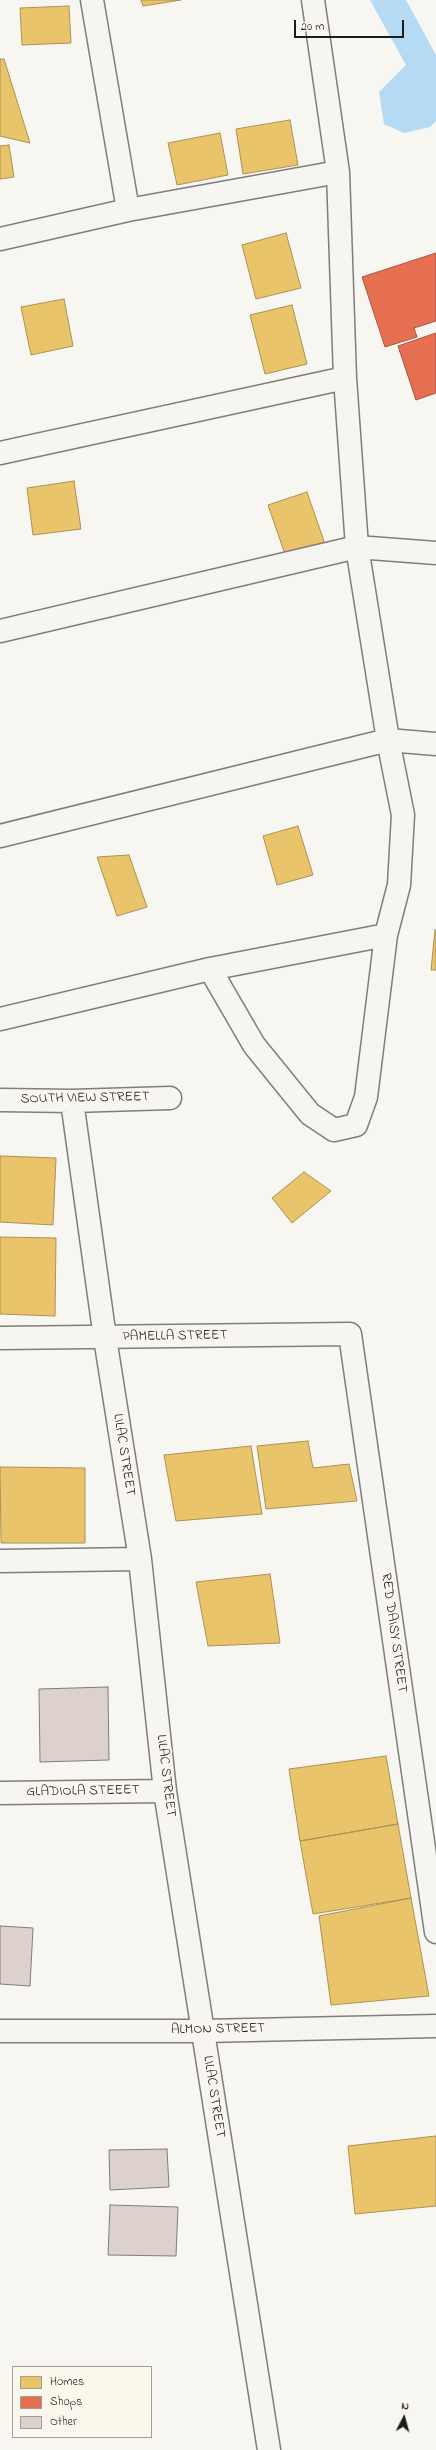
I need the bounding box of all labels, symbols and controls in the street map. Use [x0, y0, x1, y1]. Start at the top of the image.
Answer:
scale bar [296, 12, 406, 38]
text: 20 m [301, 18, 324, 36]
street label: SOUTH VIEW STREET [20, 1089, 150, 1109]
street label: PAMELLA STREET [122, 1328, 228, 1346]
street label: LILAC STREET [108, 1413, 138, 1497]
street label: RED DAISY STREET [376, 1572, 410, 1694]
street label: LILAC STREET [152, 1734, 178, 1818]
street label: GLADIOLA STEEET [26, 1783, 140, 1801]
street label: ALMON STREET [171, 2021, 265, 2039]
street label: LILAC STREET [198, 2055, 228, 2139]
legend [12, 2366, 152, 2438]
text: Homes [50, 2373, 84, 2391]
text: Shops [50, 2393, 82, 2411]
north arrow [384, 2398, 424, 2438]
text: N [401, 2398, 410, 2414]
text: Other [50, 2413, 77, 2431]

